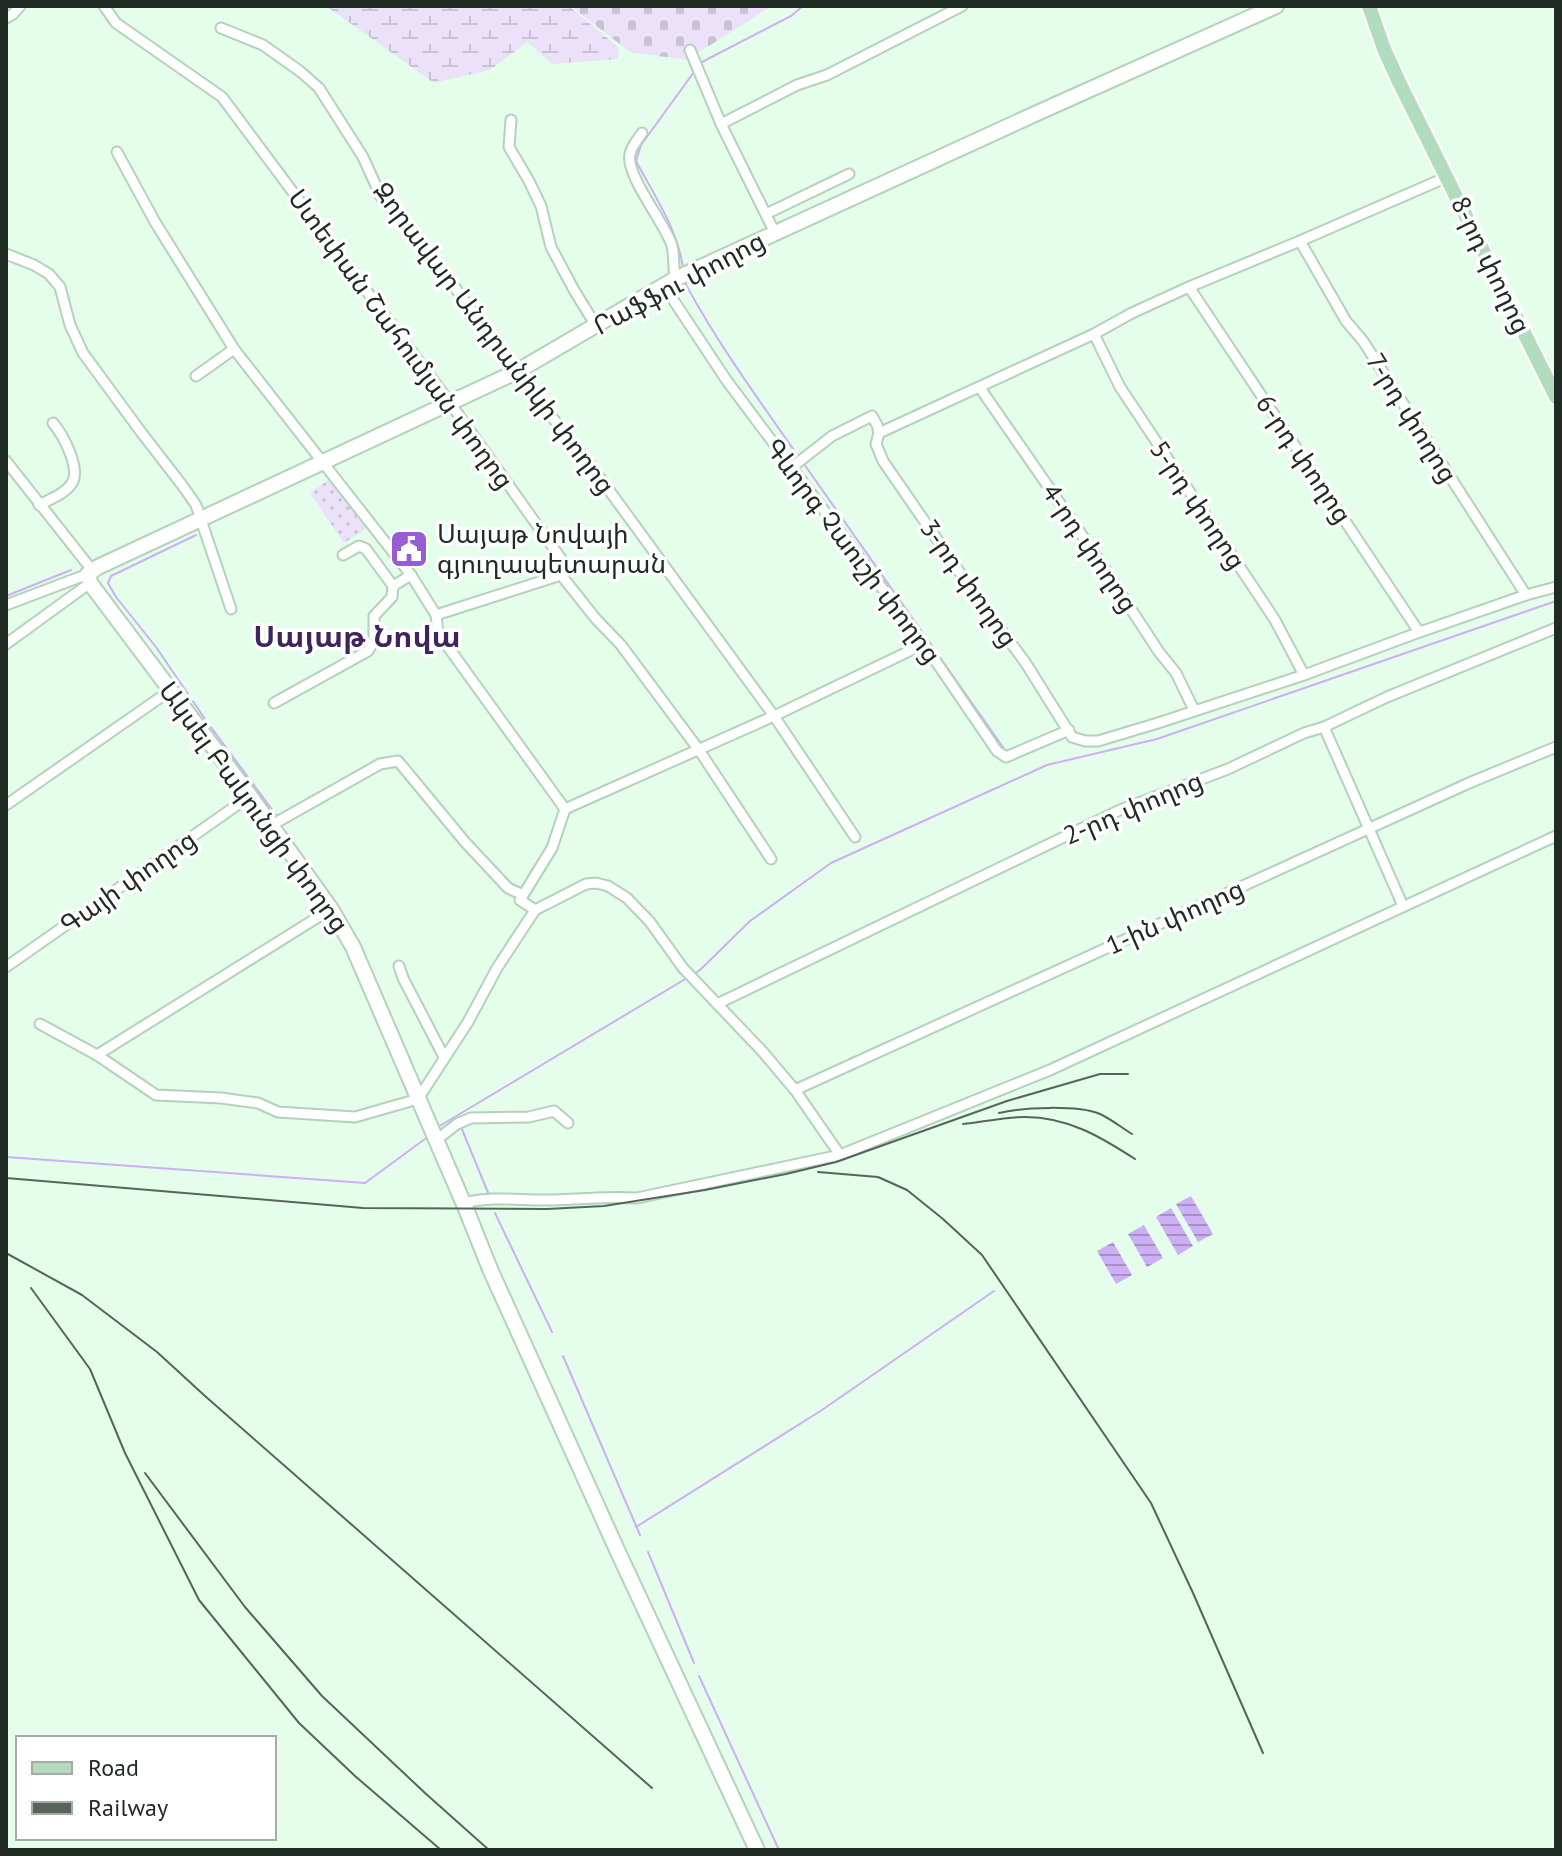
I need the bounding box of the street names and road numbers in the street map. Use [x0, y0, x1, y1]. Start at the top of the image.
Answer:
street label: Զորավար Անդրանիկի փողոց [366, 175, 623, 500]
street label: Ստեփան Շահումյան փողոց [281, 182, 521, 495]
street label: 8-րդ փողոց [1444, 191, 1539, 339]
street label: Րաֆֆու փողոց [587, 223, 770, 342]
street label: 7-րդ փողոց [1360, 347, 1465, 489]
street label: 6-րդ փողոց [1249, 388, 1360, 529]
street label: Գևորգ Չաուշի փողոց [758, 432, 949, 670]
street label: 5-րդ փողոց [1143, 434, 1254, 575]
street label: 4-րդ փողոց [1035, 477, 1146, 618]
street label: 3-րդ փողոց [913, 512, 1025, 653]
street label: Ակսել Բակունցի փողոց [152, 675, 357, 939]
street label: 2-րդ փողոց [1058, 763, 1208, 852]
street label: Գայի փողոց [53, 823, 202, 941]
street label: 1-ին փողոց [1101, 872, 1249, 962]

